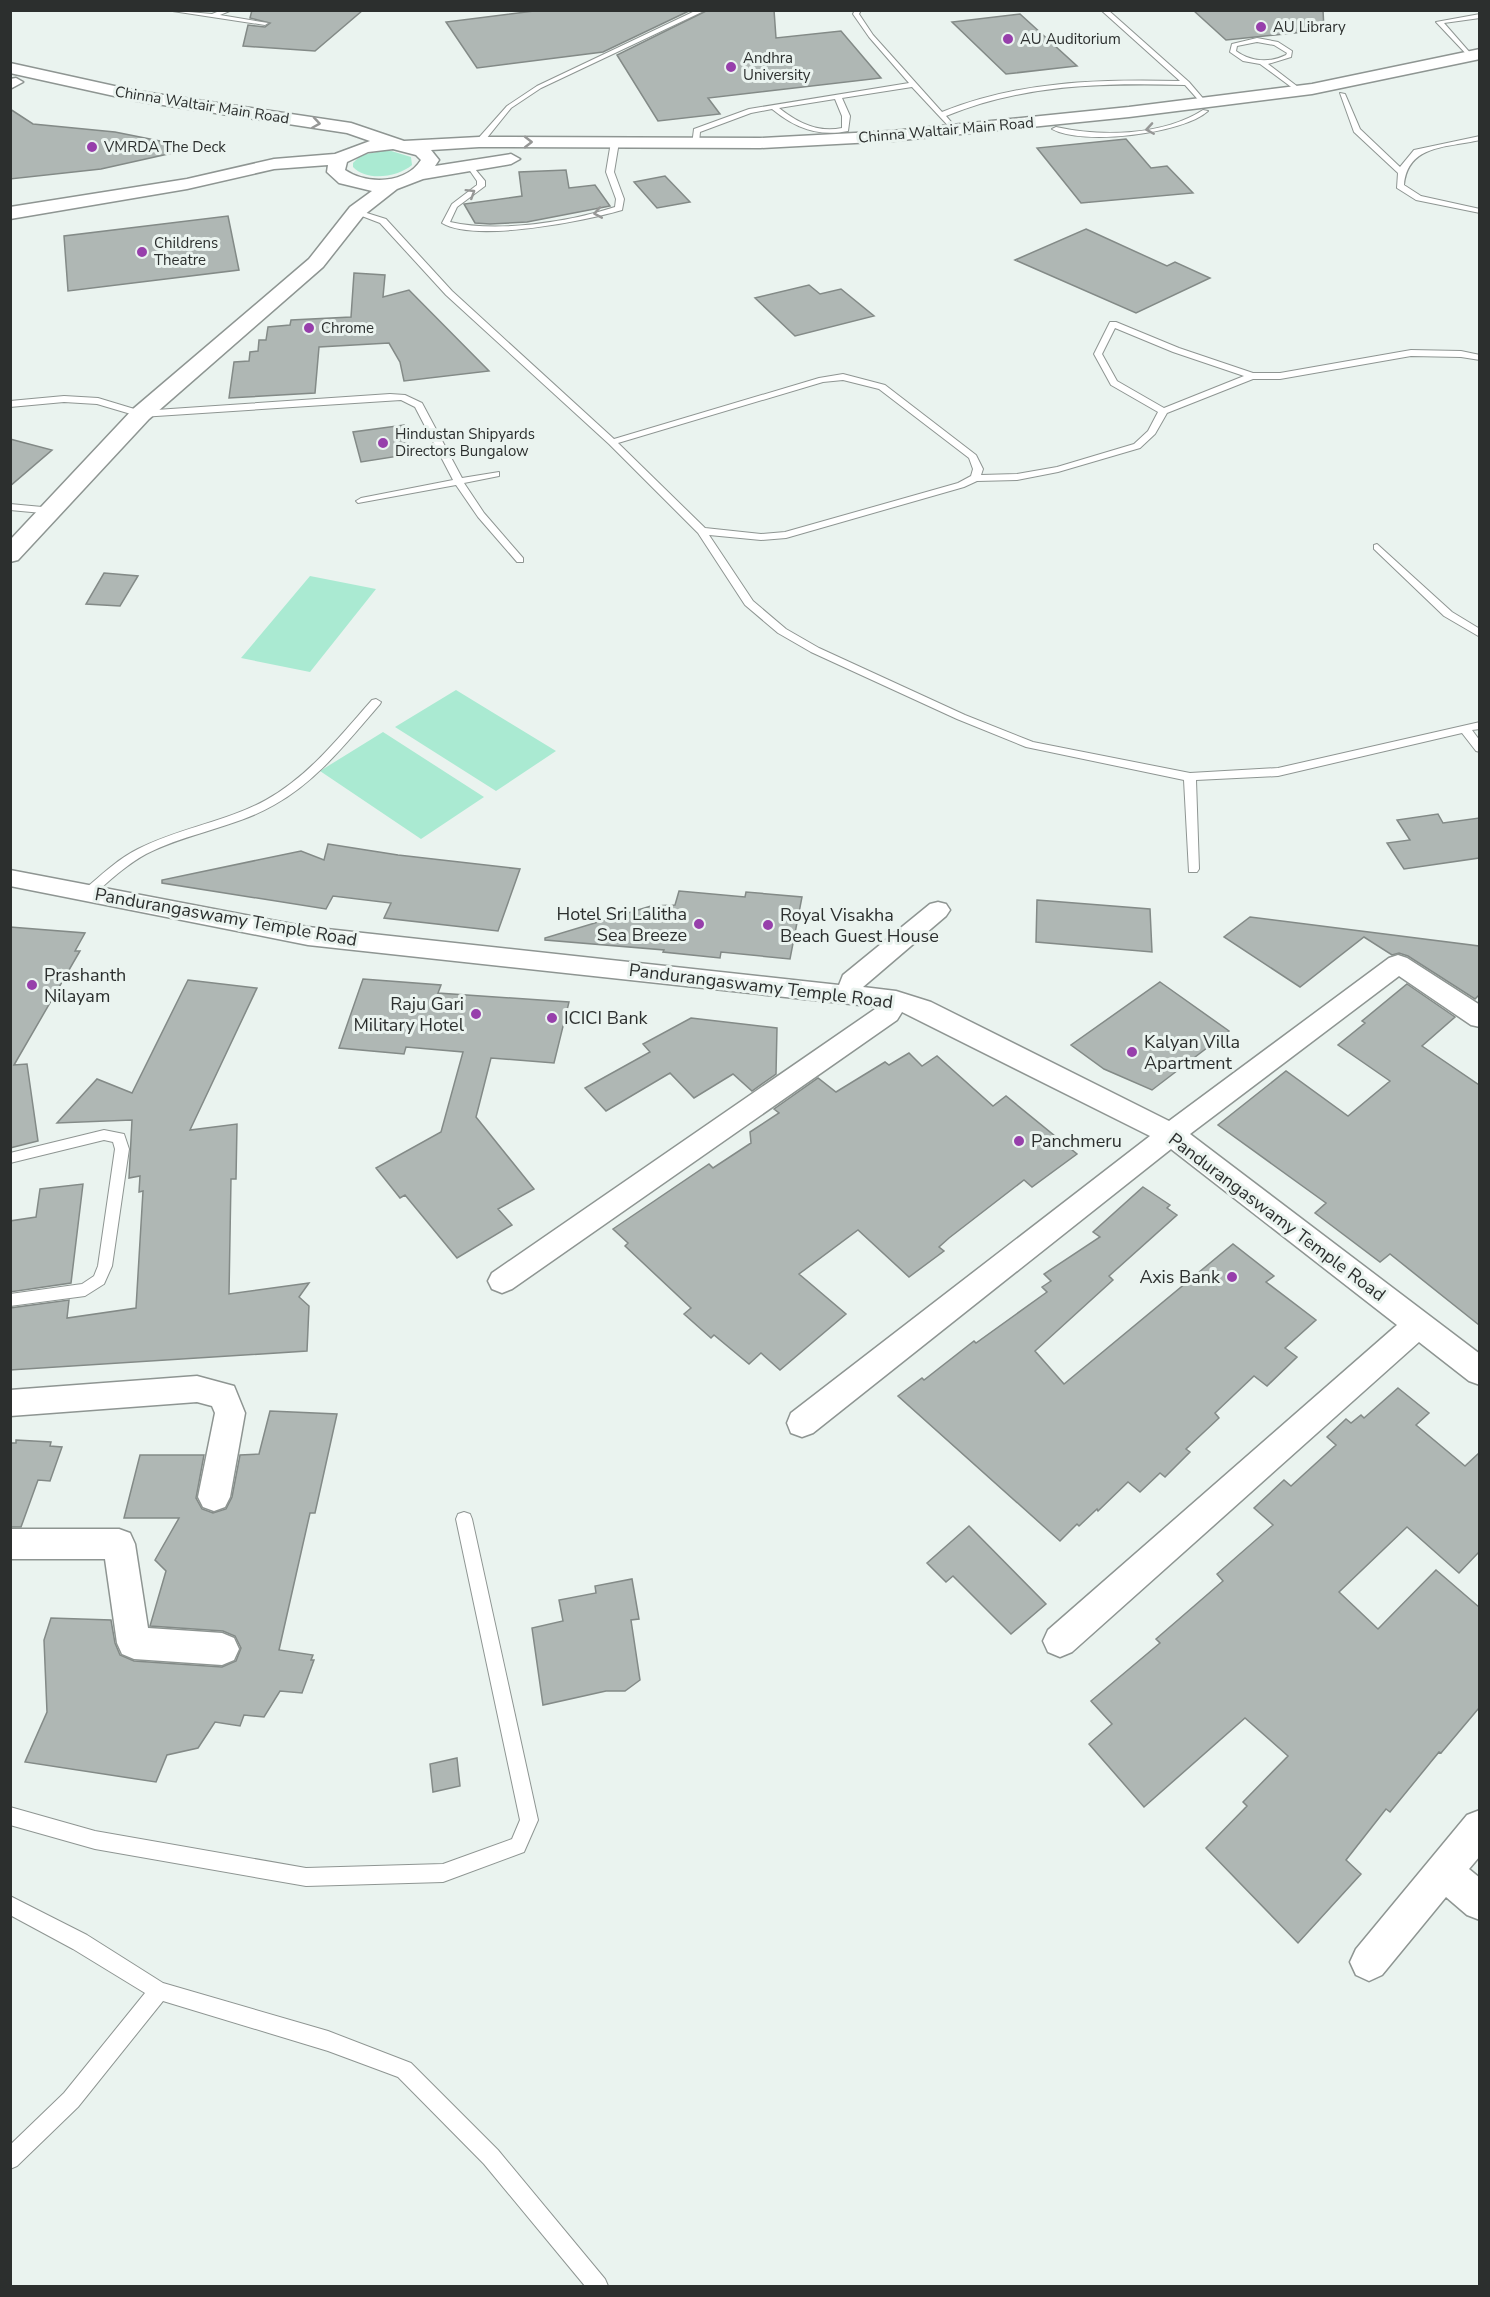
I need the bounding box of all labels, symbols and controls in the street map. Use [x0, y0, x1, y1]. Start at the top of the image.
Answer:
place label: AU Library [1273, 17, 1346, 37]
marker: AU Library [1254, 20, 1268, 34]
place label: AU Auditorium [1020, 29, 1121, 49]
marker: AU Auditorium [1001, 32, 1015, 46]
place label: Andhra University [743, 48, 811, 85]
marker: Andhra University [724, 60, 738, 74]
street label: Chinna Waltair Main Road [113, 81, 291, 129]
street label: Chinna Waltair Main Road [857, 112, 1035, 148]
one-way arrow [311, 116, 321, 128]
one-way arrow [1145, 123, 1155, 135]
one-way arrow [523, 136, 532, 148]
place label: VMRDA The Deck [103, 137, 226, 157]
marker: VMRDA The Deck [85, 140, 99, 154]
one-way arrow [465, 188, 475, 200]
one-way arrow [593, 206, 603, 219]
place label: Childrens Theatre [154, 233, 218, 270]
marker: Childrens Theatre [135, 245, 149, 259]
place label: Chrome [321, 318, 374, 338]
marker: Chrome [302, 321, 316, 335]
place label: Hindustan Shipyards Directors Bungalow [395, 424, 535, 461]
marker: Hindustan Shipyards Directors Bungalow [376, 436, 390, 450]
street label: Pandurangaswamy Temple Road [93, 882, 359, 952]
place label: Hotel Sri Lalitha Sea Breeze [556, 902, 687, 947]
place label: Royal Visakha Beach Guest House [780, 903, 939, 948]
marker: Hotel Sri Lalitha Sea Breeze [692, 917, 706, 931]
marker: Royal Visakha Beach Guest House [761, 918, 775, 932]
street label: Pandurangaswamy Temple Road [628, 958, 894, 1014]
place label: Prashanth Nilayam [44, 963, 126, 1008]
marker: Prashanth Nilayam [25, 978, 39, 992]
place label: Raju Gari Military Hotel [353, 992, 465, 1037]
place label: ICICI Bank [564, 1006, 649, 1030]
marker: Raju Gari Military Hotel [469, 1007, 483, 1021]
marker: ICICI Bank [545, 1011, 559, 1025]
place label: Kalyan Villa Apartment [1144, 1030, 1240, 1075]
marker: Kalyan Villa Apartment [1125, 1045, 1139, 1059]
street label: Pandurangaswamy Temple Road [1164, 1127, 1390, 1307]
place label: Panchmeru [1031, 1129, 1122, 1153]
marker: Panchmeru [1012, 1134, 1026, 1148]
place label: Axis Bank [1139, 1265, 1221, 1289]
marker: Axis Bank [1225, 1270, 1239, 1284]

